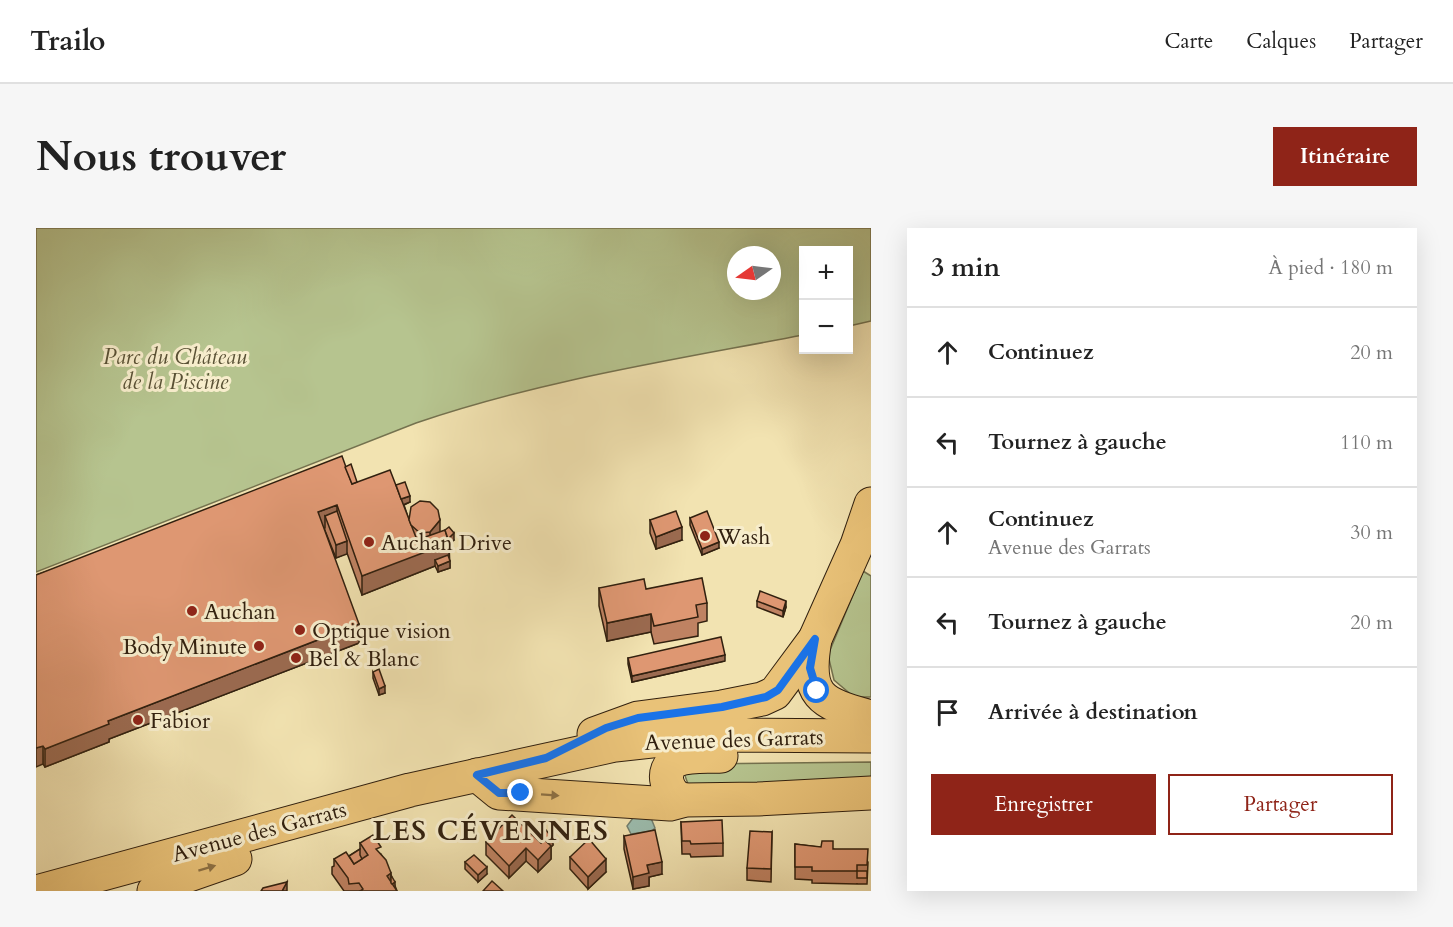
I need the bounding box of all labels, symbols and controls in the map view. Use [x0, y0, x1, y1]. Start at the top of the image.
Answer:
text: Trailo [30, 22, 105, 60]
text: Carte [1164, 27, 1213, 56]
text: Calques [1246, 27, 1316, 56]
text: Partager [1349, 27, 1423, 56]
button: Itinéraire [1273, 127, 1417, 186]
text: Nous trouver [36, 128, 286, 185]
north arrow [727, 246, 781, 300]
map controls [799, 246, 853, 354]
button: + [799, 246, 853, 300]
text: 3 min [931, 250, 1000, 285]
text: À pied · 180 m [1269, 254, 1393, 281]
button: − [799, 300, 853, 354]
icon: ahead [931, 336, 964, 369]
text: Continuez [988, 337, 1094, 367]
text: 20 m [1350, 339, 1393, 366]
park label: Parc du Château de la Piscine [103, 342, 247, 397]
icon: left [931, 426, 964, 459]
text: Tournez à gauche [988, 427, 1167, 457]
text: 110 m [1340, 429, 1393, 456]
text: Continuez [988, 504, 1094, 534]
icon: ahead [931, 516, 964, 549]
text: 30 m [1350, 519, 1393, 546]
place label: Wash [716, 522, 770, 552]
place label: Auchan Drive [381, 528, 512, 558]
marker: Wash [698, 529, 712, 543]
text: Avenue des Garrats [988, 534, 1151, 561]
marker: Auchan Drive [362, 535, 376, 549]
place label: Auchan [204, 597, 276, 627]
marker: Auchan [185, 604, 199, 618]
icon: left [931, 606, 964, 639]
text: Tournez à gauche [988, 607, 1167, 637]
text: 20 m [1350, 609, 1393, 636]
place label: Optique vision [312, 616, 451, 646]
marker: Optique vision [293, 623, 307, 637]
place label: Body Minute [122, 632, 247, 662]
marker: Body Minute [252, 639, 266, 653]
place label: Bel & Blanc [308, 644, 419, 674]
marker: Bel & Blanc [289, 651, 303, 665]
route start [803, 677, 829, 703]
icon: arrive [931, 696, 964, 729]
text: Arrivée à destination [988, 697, 1198, 727]
place label: Fabior [150, 706, 211, 736]
marker: Fabior [131, 713, 145, 727]
street label: Avenue des Garrats [644, 722, 824, 758]
button: Enregistrer [931, 774, 1156, 835]
button: Partager [1168, 774, 1393, 835]
route end [507, 779, 533, 805]
one-way arrow [541, 790, 560, 800]
street label: Avenue des Garrats [169, 794, 350, 870]
district label: LES CÉVENNES [373, 812, 609, 850]
one-way arrow [198, 863, 216, 872]

